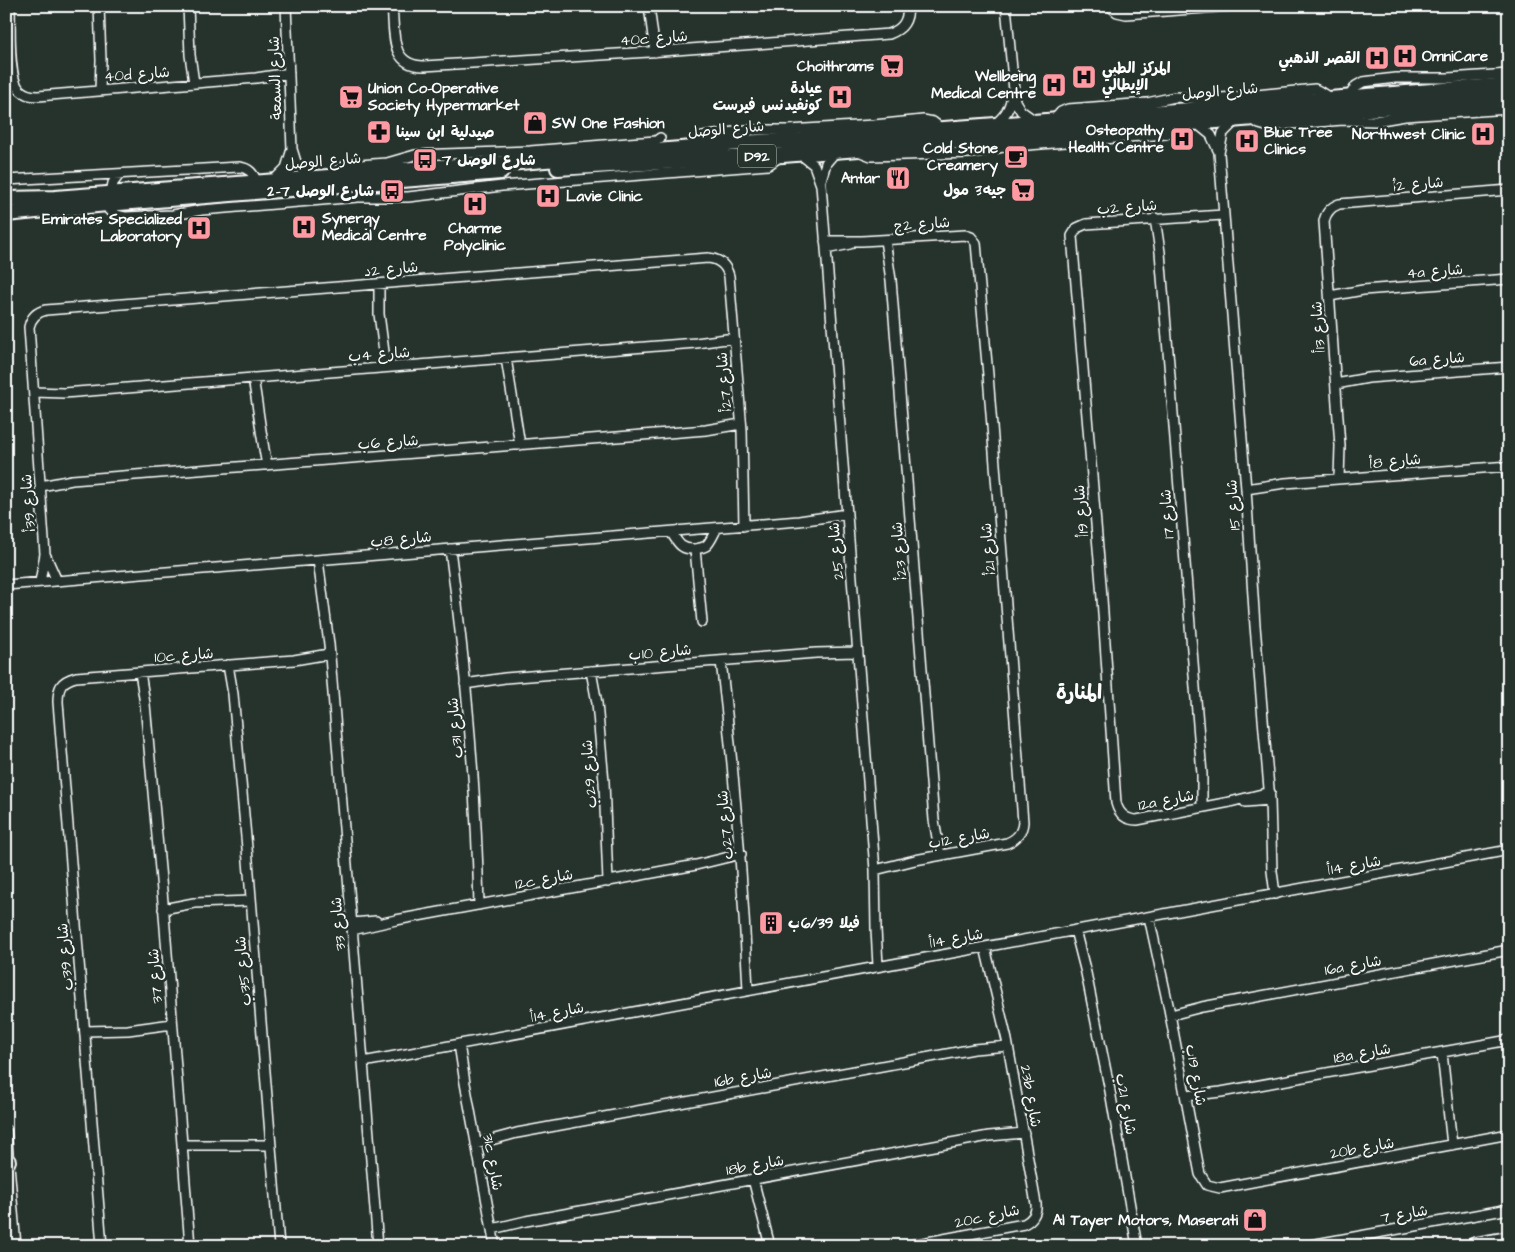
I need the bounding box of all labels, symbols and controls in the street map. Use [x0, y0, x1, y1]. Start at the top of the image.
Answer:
street label: 40c شارع [620, 26, 689, 51]
street label: شارع السمعة [264, 36, 287, 120]
hospital icon: OmniCare [1392, 43, 1418, 69]
hospital icon: القصر الذهبي [1364, 45, 1390, 71]
place label: OmniCare [1422, 46, 1488, 67]
place label: القصر الذهبي [1278, 48, 1360, 72]
supermarket icon: Choithrams [879, 53, 905, 79]
place label: Choithrams [797, 56, 874, 77]
place label: المركز الطبي الإيطالي [1102, 58, 1171, 99]
street label: 40d شارع [103, 62, 171, 87]
hospital icon: المركز الطبي الإيطالي [1071, 64, 1097, 90]
place label: Wellbeing Medical Centre [931, 66, 1036, 104]
hospital icon: Wellbeing Medical Centre [1041, 72, 1067, 98]
place label: Union Co-Operative Society Hypermarket [367, 78, 520, 117]
place label: عيادة كونفيدنس فيرست [713, 78, 822, 116]
street label: شارع الوصل [1181, 78, 1259, 105]
supermarket icon: Union Co-Operative Society Hypermarket [338, 84, 364, 110]
hospital icon: عيادة كونفيدنس فيرست [827, 84, 853, 110]
shop icon: SW One Fashion [522, 110, 548, 136]
place label: SW One Fashion [551, 113, 665, 134]
street label: شارع الوصل [687, 116, 765, 143]
pharmacy icon: صيدلية ابن سينا [366, 119, 392, 145]
place label: Osteopathy Health Centre [1069, 120, 1165, 158]
hospital icon: Northwest Clinic [1470, 121, 1496, 147]
place label: صيدلية ابن سينا [396, 122, 495, 143]
place label: Blue Tree Clinics [1264, 122, 1333, 160]
place label: Northwest Clinic [1352, 124, 1467, 145]
hospital icon: Osteopathy Health Centre [1169, 126, 1195, 152]
hospital icon: Blue Tree Clinics [1234, 128, 1260, 154]
place label: Cold Stone Creamery [923, 138, 999, 177]
road number: D92 [738, 144, 776, 168]
cafe icon: Cold Stone Creamery [1003, 144, 1029, 170]
bus stop icon: شارع الوصل 7 [412, 147, 438, 173]
street label: شارع الوصل [284, 148, 362, 175]
place label: شارع الوصل 7 [441, 150, 536, 171]
restaurant icon: Antar [885, 165, 911, 191]
place label: Antar [841, 168, 881, 189]
street label: شارع 2أ [1392, 172, 1444, 197]
supermarket icon: جيه3 مول [1010, 177, 1036, 203]
bus stop icon: شارع الوصل 7-2 [379, 178, 405, 204]
place label: جيه3 مول [943, 180, 1006, 201]
place label: شارع الوصل 7-2 [266, 181, 374, 202]
hospital icon: Lavie Clinic [535, 183, 561, 209]
place label: Lavie Clinic [566, 186, 643, 207]
hospital icon: Charme Polyclinic [462, 191, 488, 217]
street label: شارع 2ب [1096, 195, 1158, 220]
place label: Synergy Medical Centre [321, 208, 427, 246]
place label: Emirates Specialized Laboratory [42, 209, 183, 248]
street label: شارع 2ج [893, 212, 951, 237]
hospital icon: Synergy Medical Centre [291, 214, 317, 240]
hospital icon: Emirates Specialized Laboratory [186, 215, 212, 241]
place label: Charme Polyclinic [444, 218, 506, 257]
street label: شارع 2د [363, 257, 419, 282]
street label: 4a شارع [1406, 259, 1464, 284]
street label: شارع 13أ [1306, 300, 1331, 354]
street label: شارع 4ب [347, 342, 411, 367]
street label: 6a شارع [1409, 347, 1465, 372]
street label: شارع 27أ [711, 351, 738, 413]
street label: شارع 6ب [357, 430, 419, 455]
street label: شارع 8أ [1368, 449, 1422, 474]
street label: شارع 39أ [16, 473, 41, 533]
street label: شارع 15 [1221, 479, 1246, 531]
street label: شارع 19أ [1069, 484, 1094, 538]
street label: شارع 17 [1155, 488, 1180, 539]
street label: شارع 25 [824, 521, 849, 581]
street label: شارع 23أ [886, 521, 913, 581]
street label: شارع 21أ [976, 522, 1001, 576]
street label: شارع 8ب [370, 526, 433, 553]
street label: شارع 10ب [628, 639, 692, 666]
street label: 10c شارع [154, 643, 214, 668]
district label: المنارة [1056, 679, 1102, 707]
street label: شارع 31ب [442, 697, 469, 759]
street label: شارع 29ب [577, 739, 602, 809]
street label: 12a شارع [1136, 785, 1196, 816]
street label: شارع 27ب [712, 789, 739, 860]
street label: شارع 12ب [927, 823, 992, 854]
street label: شارع 14أ [1326, 850, 1383, 881]
street label: 12c شارع [513, 864, 575, 895]
street label: شارع 33 [326, 896, 351, 952]
building icon: فيلا 6/39ب [758, 910, 784, 936]
place label: فيلا 6/39ب [788, 913, 860, 934]
street label: شارع 39ب [52, 922, 79, 992]
street label: شارع 14أ [928, 923, 985, 954]
street label: شارع 35ب [230, 935, 257, 1007]
street label: شارع 37 [143, 948, 168, 1004]
street label: 16a شارع [1323, 950, 1383, 981]
street label: شارع 14أ [528, 997, 586, 1028]
street label: 18a شارع [1332, 1038, 1392, 1069]
street label: شارع 19ب [1180, 1043, 1211, 1108]
street label: 16b شارع [713, 1062, 774, 1093]
street label: 23b شارع [1015, 1063, 1046, 1129]
street label: شارع 21ب [1110, 1072, 1141, 1137]
street label: 31c شارع [477, 1132, 508, 1192]
street label: 20b شارع [1328, 1133, 1396, 1164]
street label: 18b شارع [724, 1150, 786, 1181]
street label: 20c شارع [953, 1199, 1022, 1234]
street label: شارع 7 [1379, 1200, 1429, 1229]
shop icon: Al Tayer Motors, Maserati [1242, 1207, 1268, 1233]
place label: Al Tayer Motors, Maserati [1053, 1210, 1239, 1232]

